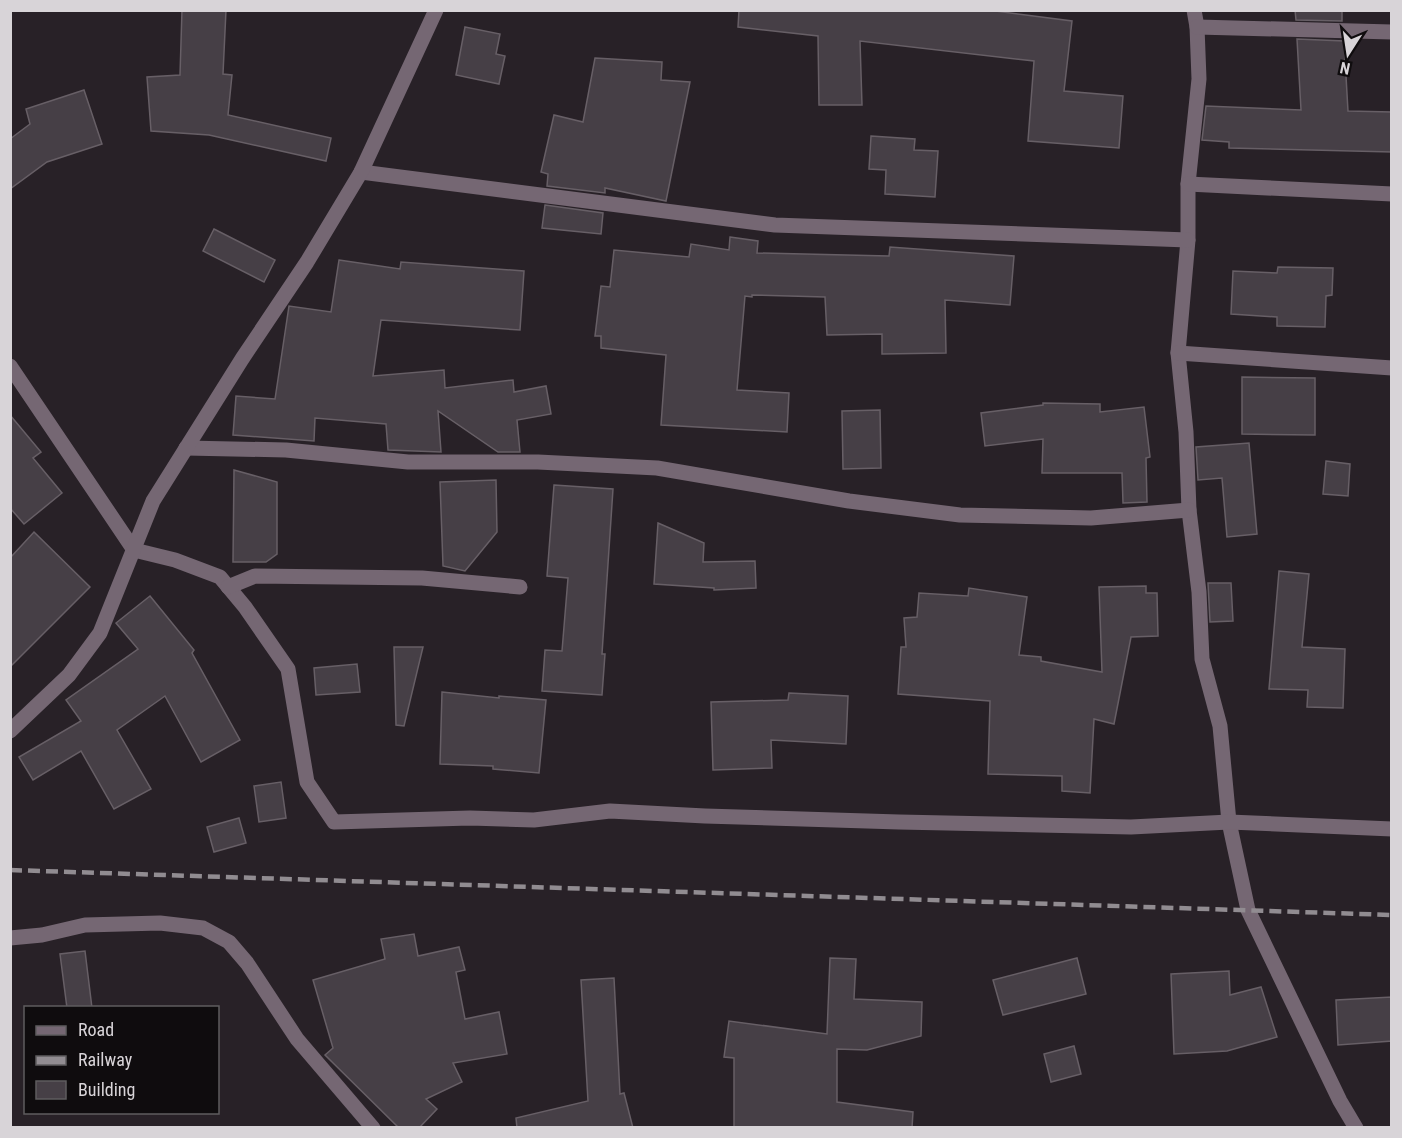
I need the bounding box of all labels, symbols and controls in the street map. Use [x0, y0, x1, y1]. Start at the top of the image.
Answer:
north arrow [1318, 24, 1378, 84]
text: N [1338, 58, 1352, 78]
legend [24, 1006, 219, 1114]
text: Road [78, 1019, 114, 1040]
text: Railway [78, 1049, 133, 1070]
text: Building [78, 1079, 135, 1100]

